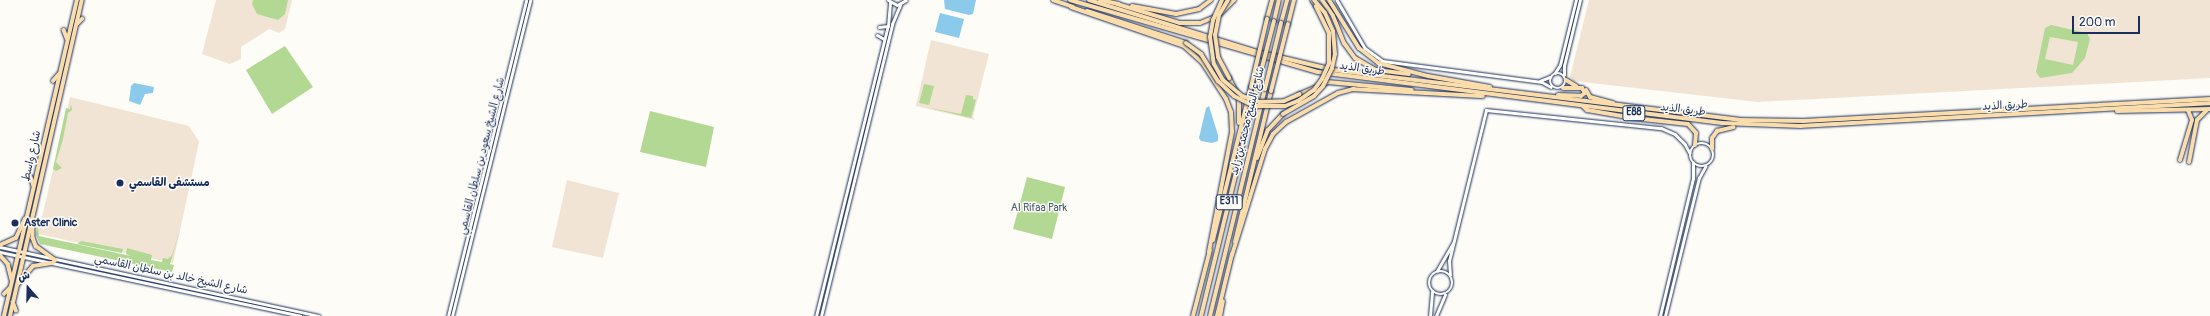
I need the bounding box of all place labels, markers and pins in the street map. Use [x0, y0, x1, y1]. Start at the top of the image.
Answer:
place label: مستشفى القاسمي [129, 176, 210, 190]
marker: مستشفى القاسمي [114, 177, 126, 189]
place label: Aster Clinic [24, 216, 77, 230]
marker: Aster Clinic [9, 217, 21, 229]

